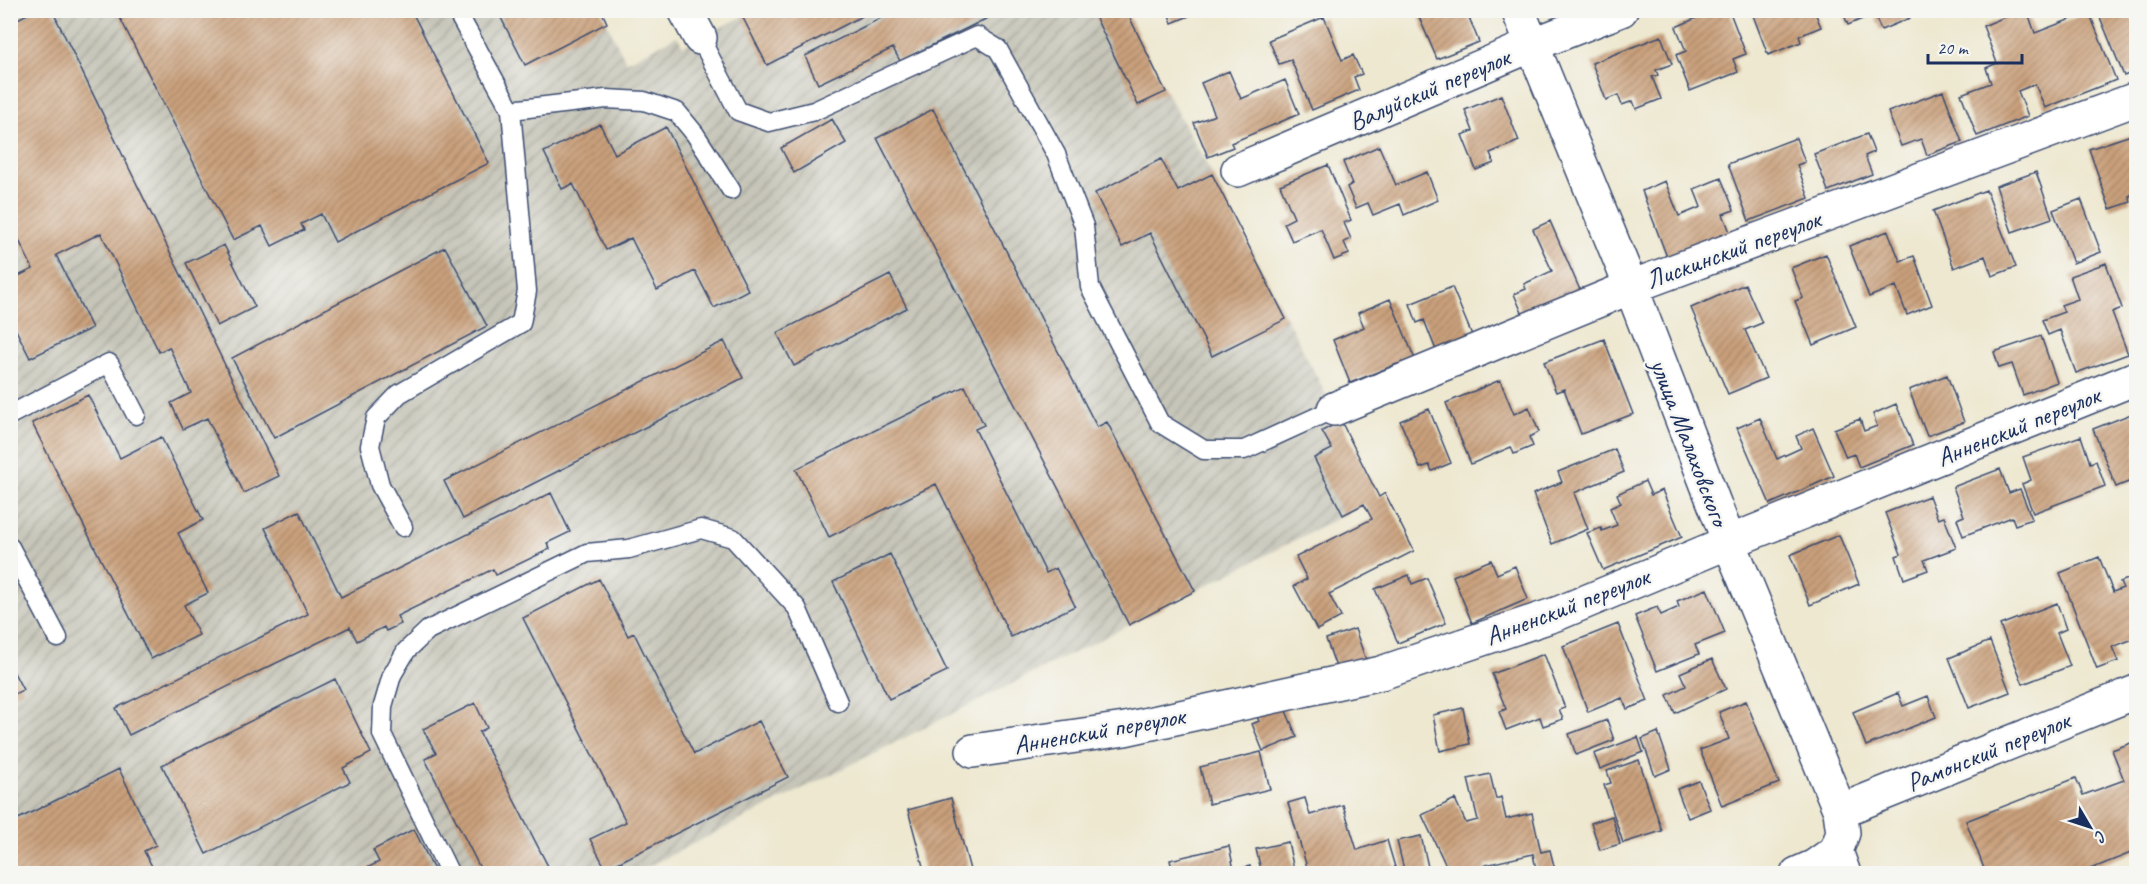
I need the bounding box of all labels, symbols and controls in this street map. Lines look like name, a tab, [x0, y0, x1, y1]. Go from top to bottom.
scale bar	[1928, 27, 2022, 65]
text: 20 m	[1937, 37, 1970, 59]
street label: Валуйский переулок	[1344, 40, 1517, 138]
street label: Лискинский переулок	[1641, 202, 1827, 296]
street label: улица Малаховского	[1642, 352, 1738, 533]
street label: Анненский переулок	[1932, 378, 2107, 474]
street label: Анненский переулок	[1481, 559, 1656, 653]
street label: Анненский переулок	[1011, 699, 1189, 762]
street label: Рамонский переулок	[1902, 703, 2077, 799]
north arrow	[2060, 797, 2120, 857]
text: С	[2089, 826, 2111, 847]

